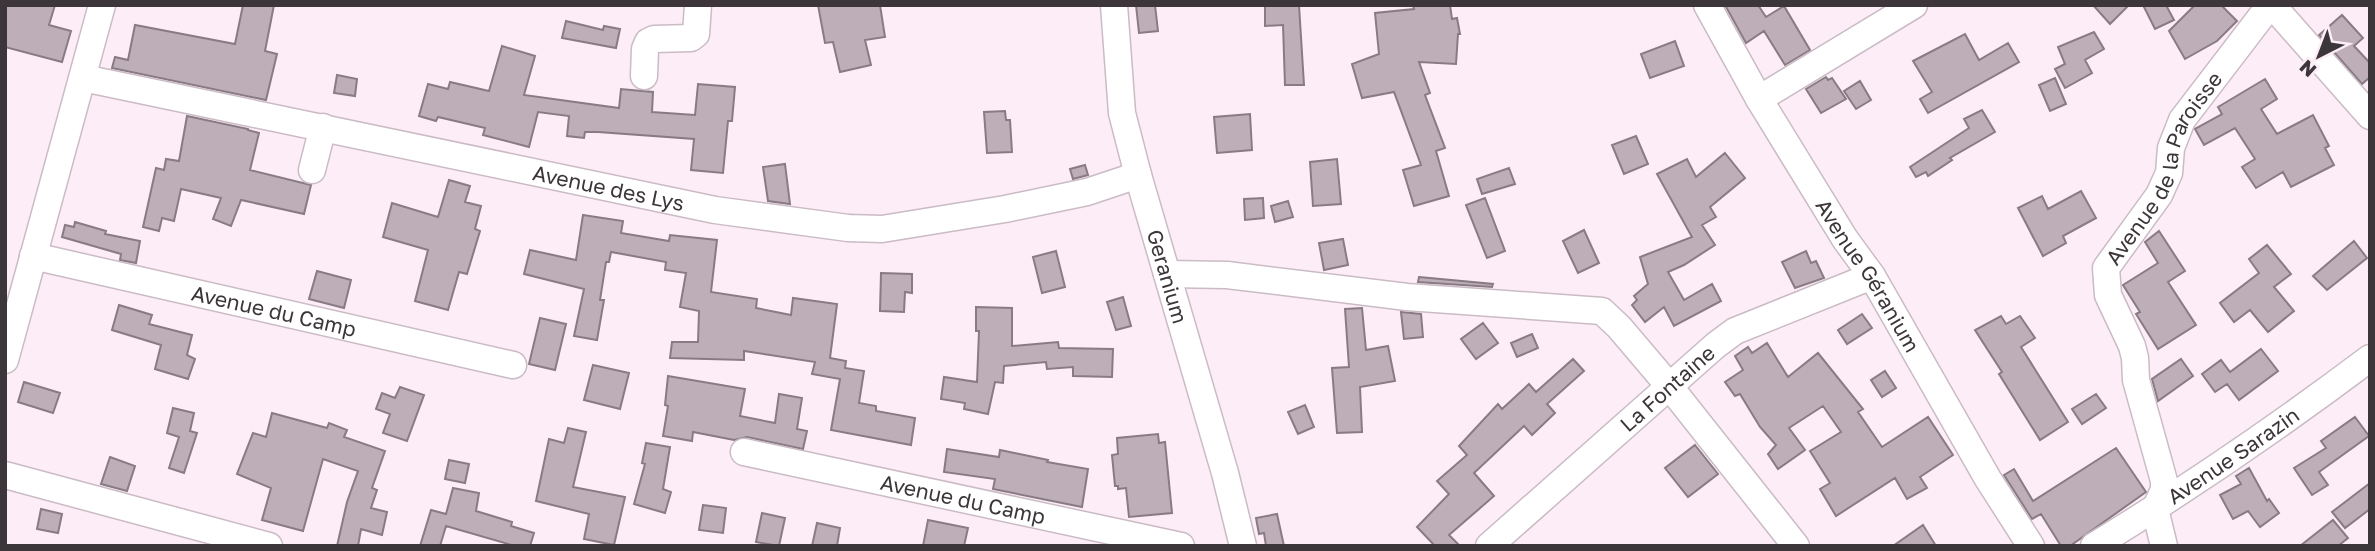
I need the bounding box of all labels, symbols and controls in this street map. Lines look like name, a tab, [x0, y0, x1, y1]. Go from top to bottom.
north arrow	[2284, 21, 2354, 91]
text: N	[2294, 56, 2320, 82]
street label: Avenue de la Paroisse	[2100, 66, 2227, 270]
street label: Avenue des Lys	[531, 159, 687, 216]
street label: Avenue Géranium	[1810, 194, 1926, 357]
street label: Geranium	[1142, 226, 1194, 327]
street label: Avenue du Camp	[189, 279, 359, 342]
street label: La Fontaine	[1614, 339, 1720, 437]
street label: Avenue Sarazin	[2162, 401, 2304, 509]
street label: Avenue du Camp	[878, 469, 1048, 529]

